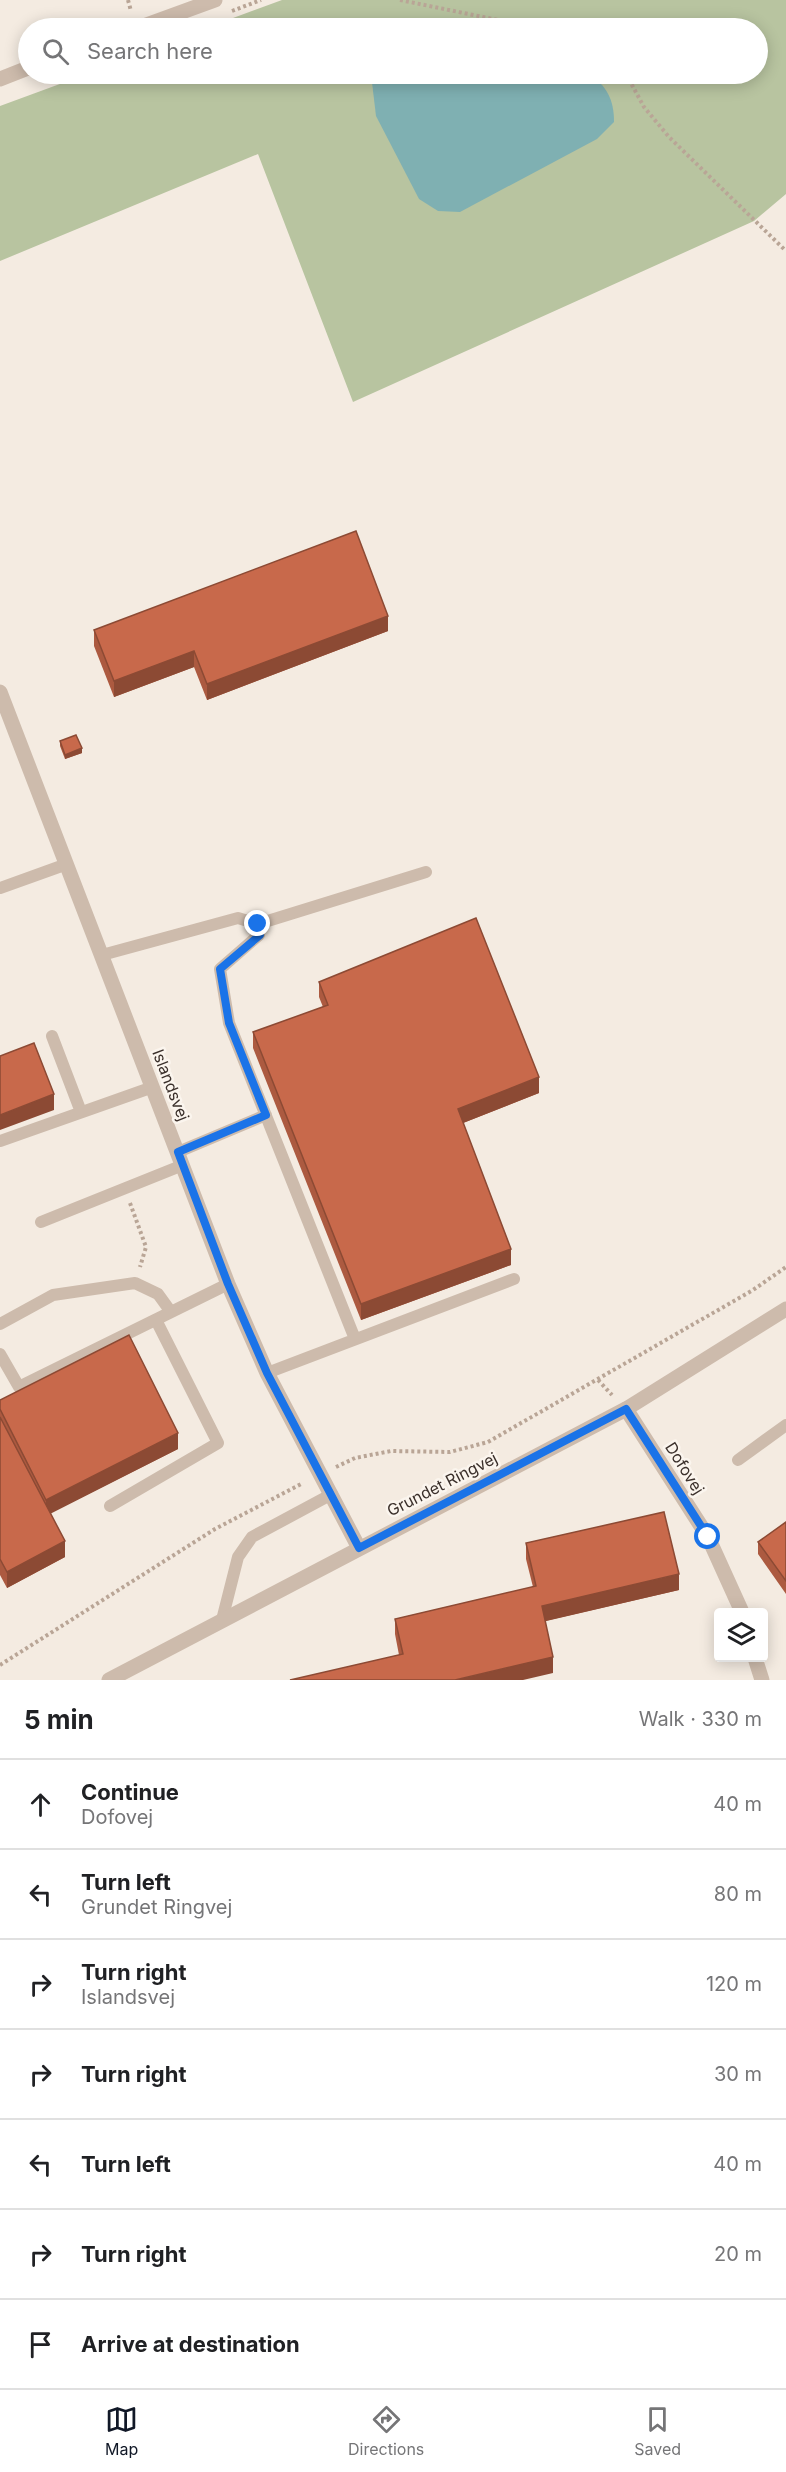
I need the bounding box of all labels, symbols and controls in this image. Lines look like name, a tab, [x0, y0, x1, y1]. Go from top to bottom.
search box	[18, 18, 768, 84]
icon: search	[39, 35, 72, 68]
text: Search here	[87, 38, 213, 64]
route end	[244, 910, 270, 936]
street label: Islandsvej	[148, 1046, 194, 1124]
street label: Dofovej	[661, 1438, 709, 1498]
street label: Grundet Ringvej	[384, 1448, 500, 1520]
route start	[694, 1523, 720, 1549]
map controls	[714, 1608, 768, 1662]
button: layers	[714, 1608, 768, 1662]
text: 5 min	[24, 1704, 94, 1735]
text: Walk · 330 m	[639, 1707, 762, 1731]
text: Continue	[81, 1779, 179, 1805]
icon: ahead	[24, 1788, 57, 1821]
text: 40 m	[713, 1792, 762, 1816]
text: Dofovej	[81, 1805, 153, 1829]
text: Turn left	[81, 1869, 171, 1895]
icon: left	[24, 1878, 57, 1911]
text: 80 m	[714, 1882, 762, 1906]
text: Grundet Ringvej	[81, 1895, 232, 1919]
text: Turn right	[81, 1959, 187, 1985]
icon: right	[24, 1968, 57, 2001]
text: 120 m	[706, 1972, 762, 1996]
text: Islandsvej	[81, 1985, 175, 2009]
icon: right	[24, 2058, 57, 2091]
text: Turn right	[81, 2061, 187, 2087]
text: 30 m	[714, 2062, 762, 2086]
icon: left	[24, 2148, 57, 2181]
text: Turn left	[81, 2151, 171, 2177]
text: 40 m	[713, 2152, 762, 2176]
icon: right	[24, 2238, 57, 2271]
text: Turn right	[81, 2241, 187, 2267]
text: 20 m	[714, 2242, 762, 2266]
icon: arrive	[24, 2328, 57, 2361]
text: Arrive at destination	[81, 2331, 300, 2357]
tab: Map	[105, 2403, 138, 2459]
tab: Directions	[348, 2403, 424, 2459]
tab: Saved	[634, 2403, 681, 2459]

